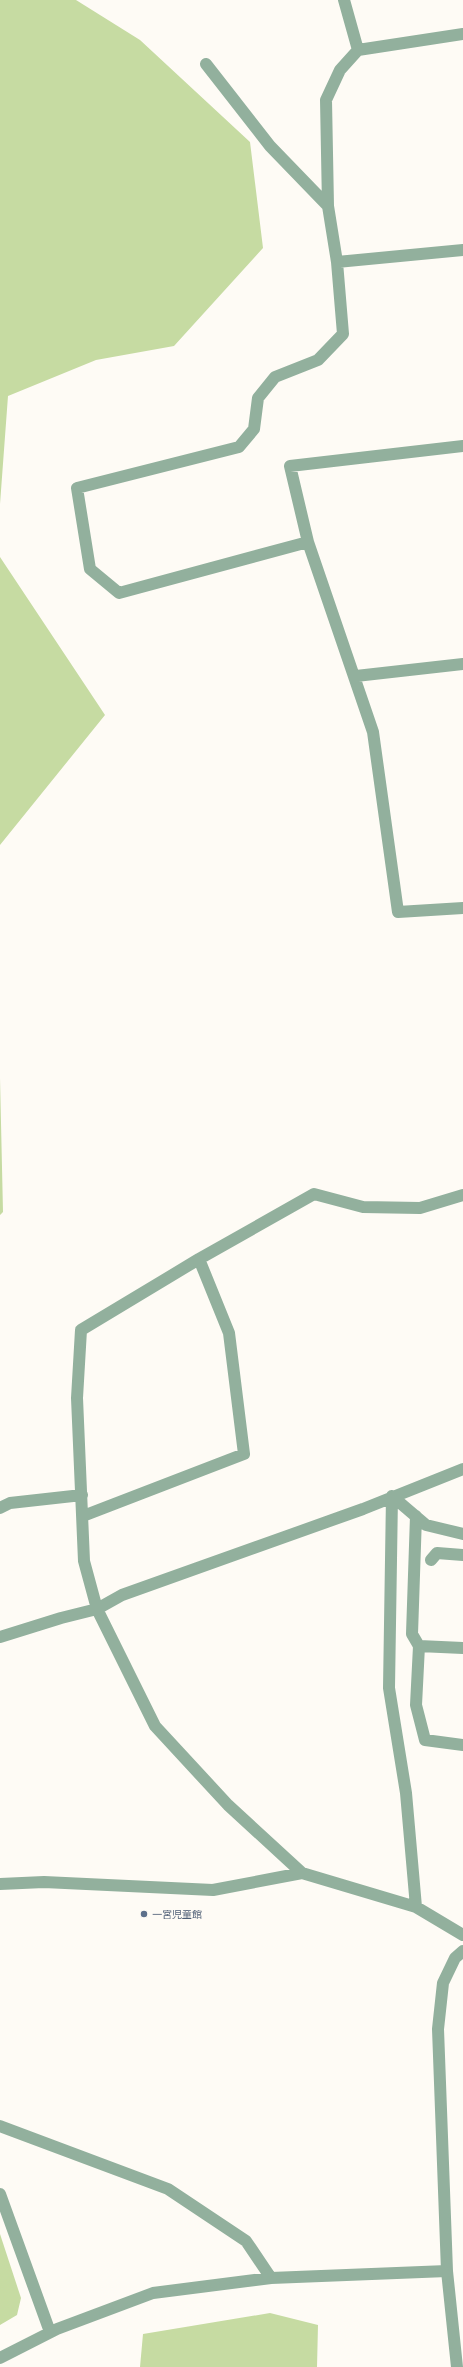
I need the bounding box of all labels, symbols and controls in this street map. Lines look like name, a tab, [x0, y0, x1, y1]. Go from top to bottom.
place label: 一宮児童館	[152, 1907, 202, 1921]
marker: 一宮児童館	[139, 1909, 149, 1919]

